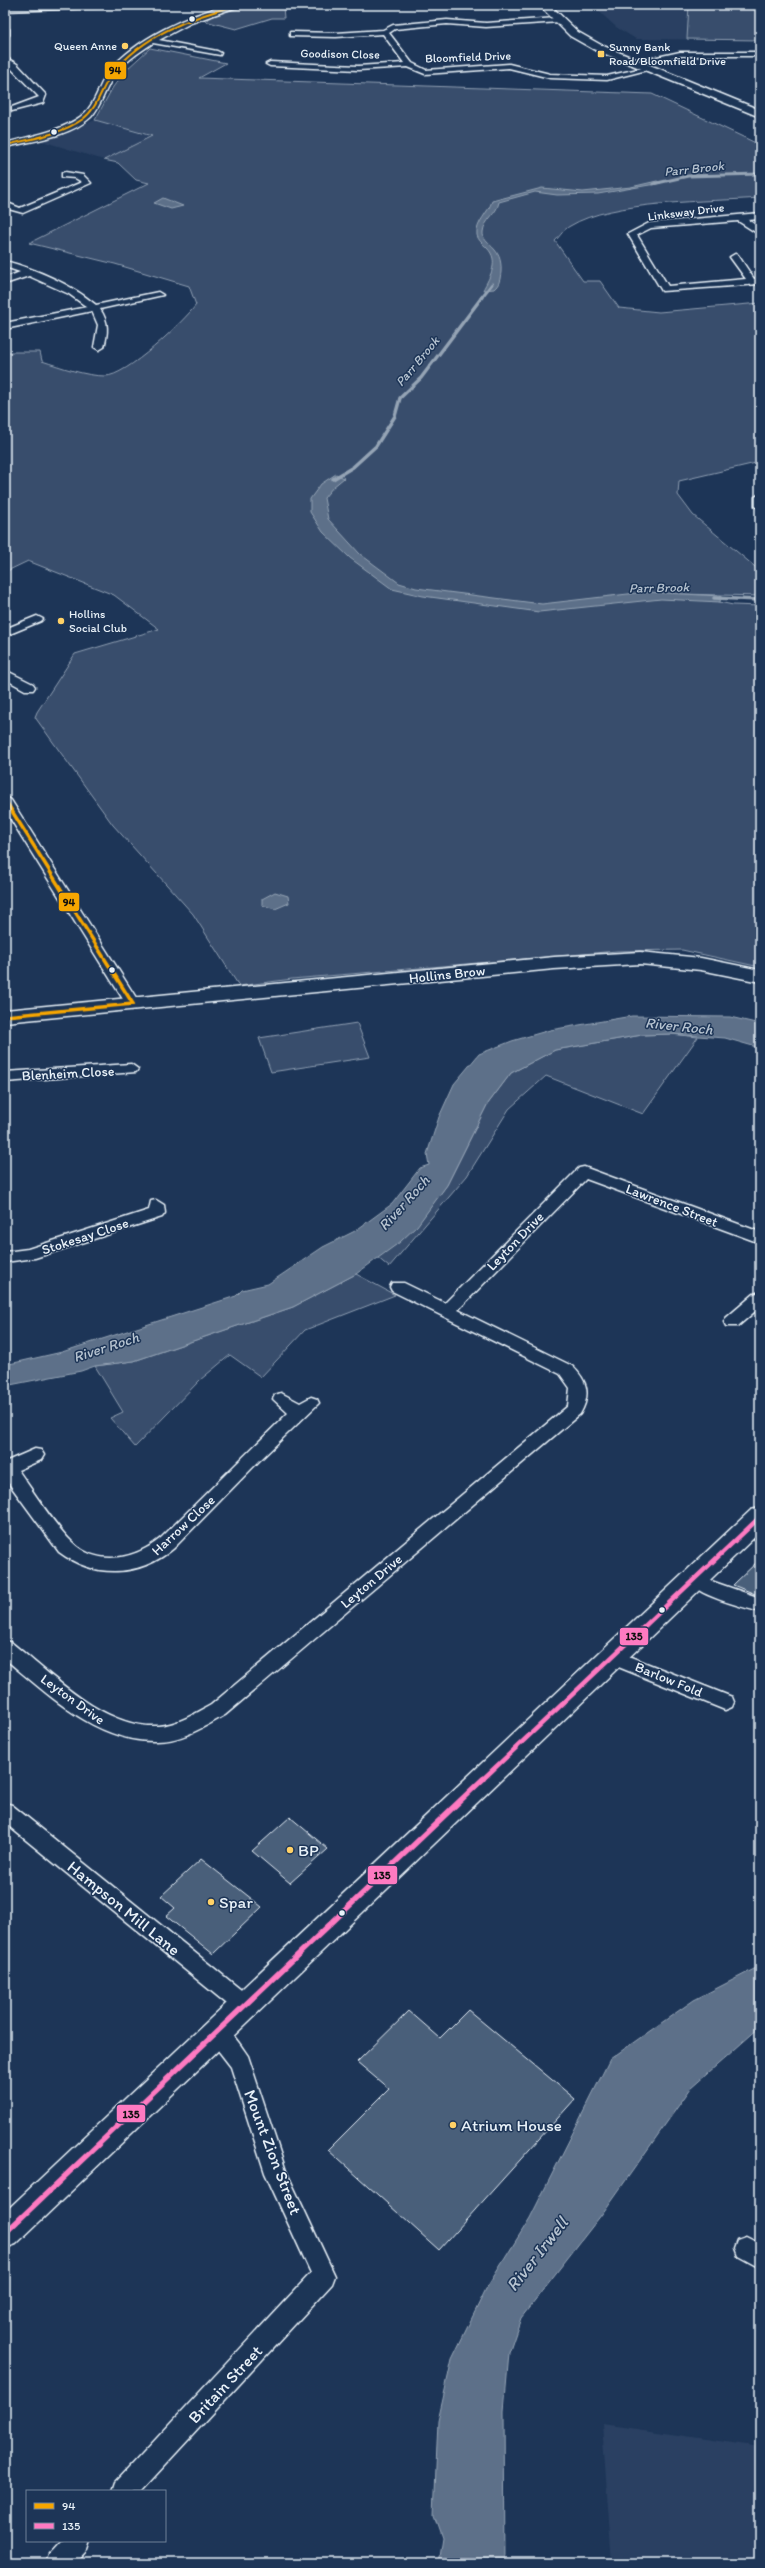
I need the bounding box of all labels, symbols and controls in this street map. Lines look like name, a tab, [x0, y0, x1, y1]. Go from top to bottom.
unlabelled marker	[187, 14, 197, 24]
place label: Queen Anne	[54, 39, 117, 53]
place label: Sunny Bank Road/Bloomfield Drive	[609, 40, 726, 68]
marker: Queen Anne	[120, 41, 130, 51]
street label: Goodison Close	[300, 46, 380, 62]
street label: Bloomfield Drive	[425, 48, 512, 65]
marker: Sunny Bank Road/Bloomfield Drive	[596, 49, 606, 59]
line badge: 94	[104, 61, 127, 80]
text: 94	[109, 64, 122, 77]
unlabelled marker	[49, 127, 59, 137]
water label: Parr Brook	[663, 158, 726, 179]
street label: Linksway Drive	[647, 200, 725, 224]
water label: Parr Brook	[392, 333, 443, 389]
water label: Parr Brook	[629, 579, 690, 596]
place label: Hollins Social Club	[69, 607, 127, 635]
marker: Hollins Social Club	[56, 616, 66, 626]
line badge: 94	[58, 892, 80, 912]
text: 94	[63, 896, 76, 909]
street label: Hollins Brow	[408, 962, 487, 987]
unlabelled marker	[107, 965, 117, 975]
water label: River Roch	[644, 1013, 715, 1039]
street label: Blenheim Close	[21, 1063, 115, 1084]
water label: River Roch	[375, 1171, 434, 1234]
street label: Lawrence Street	[623, 1180, 720, 1231]
street label: Leyton Drive	[483, 1208, 548, 1274]
street label: Stokesay Close	[40, 1214, 131, 1259]
water label: River Roch	[71, 1328, 142, 1366]
street label: Harrow Close	[148, 1491, 219, 1559]
street label: Leyton Drive	[337, 1550, 406, 1612]
unlabelled marker	[657, 1605, 667, 1615]
line badge: 135	[619, 1627, 649, 1646]
text: 135	[626, 1630, 643, 1643]
street label: Barlow Fold	[633, 1658, 706, 1701]
street label: Leyton Drive	[37, 1670, 108, 1729]
place label: BP	[298, 1840, 319, 1860]
marker: BP	[285, 1845, 295, 1855]
street label: Hampson Mill Lane	[64, 1856, 184, 1960]
line badge: 135	[367, 1865, 398, 1885]
text: 135	[374, 1869, 391, 1882]
place label: Spar	[219, 1892, 253, 1912]
marker: Spar	[206, 1897, 216, 1907]
unlabelled marker	[337, 1908, 347, 1918]
street label: Mount Zion Street	[240, 2087, 306, 2217]
line badge: 135	[116, 2104, 146, 2123]
text: 135	[123, 2108, 140, 2121]
place label: Atrium House	[461, 2115, 562, 2135]
marker: Atrium House	[448, 2120, 458, 2130]
water label: River Irwell	[501, 2211, 574, 2296]
street label: Britain Street	[184, 2341, 266, 2427]
legend	[26, 2490, 166, 2542]
text: 94	[62, 2499, 76, 2513]
text: 135	[62, 2519, 80, 2533]

